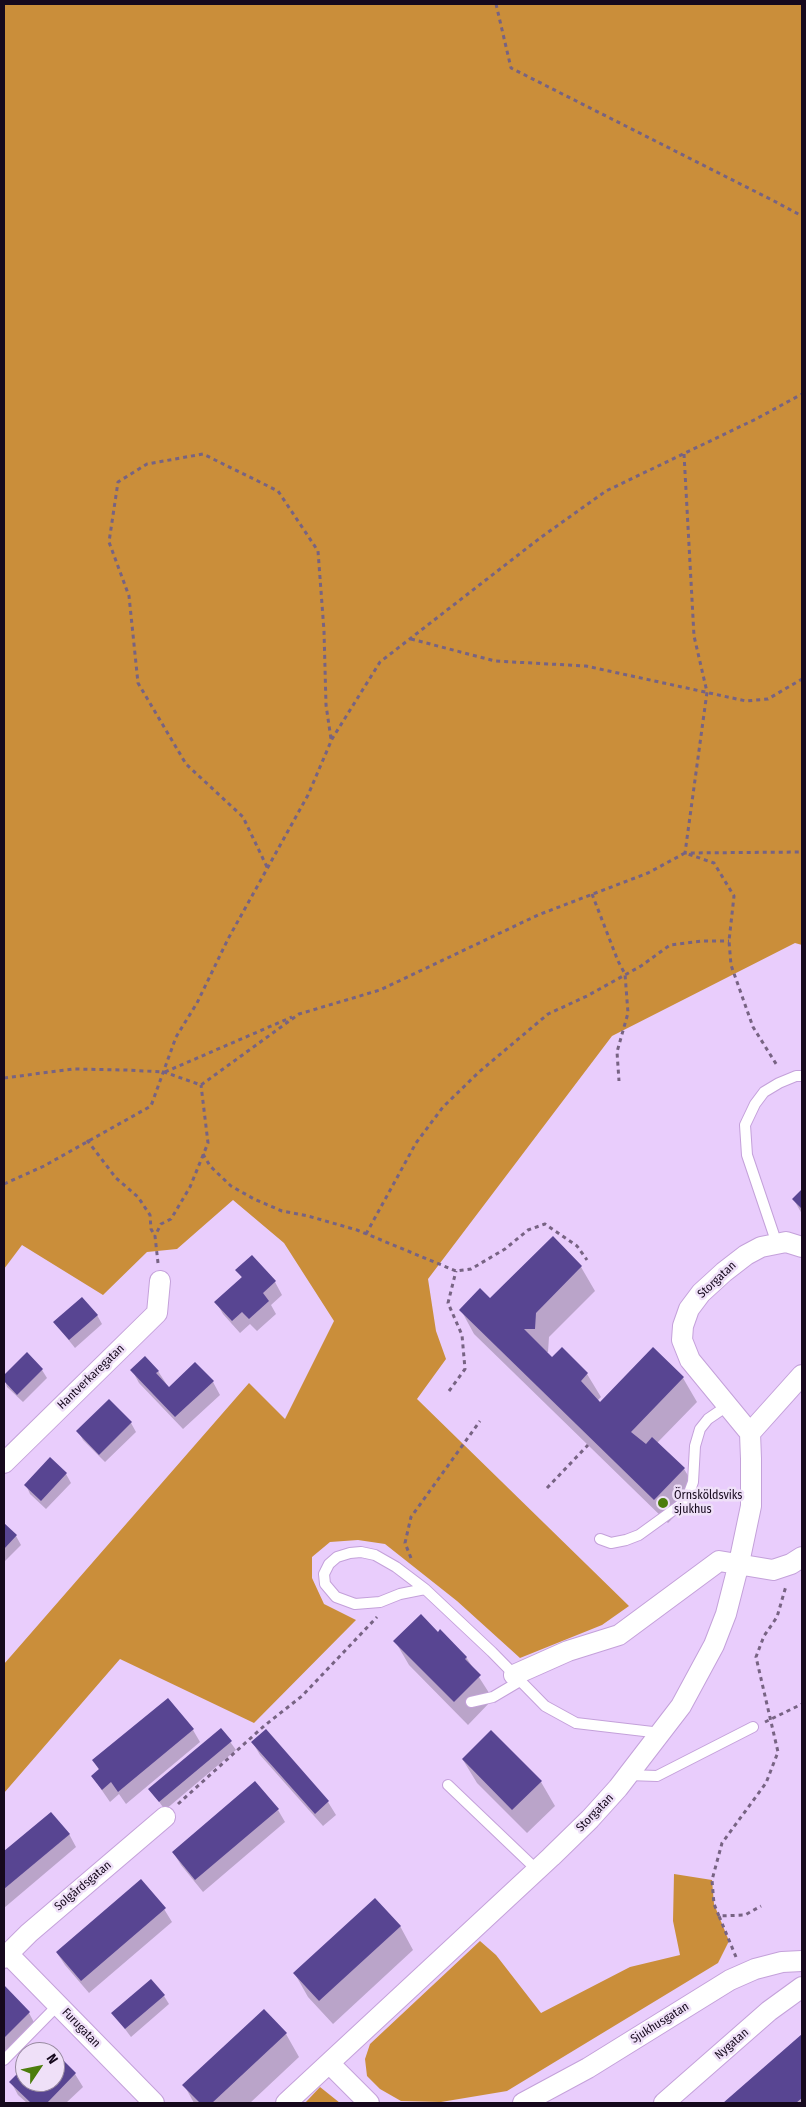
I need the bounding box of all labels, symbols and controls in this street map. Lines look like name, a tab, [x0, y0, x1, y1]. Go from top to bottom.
street label: Storgatan	[695, 1259, 739, 1301]
street label: Hantverkaregatan	[55, 1342, 127, 1412]
place label: Örnsköldsviks sjukhus	[674, 1489, 742, 1517]
marker: Örnsköldsviks sjukhus	[656, 1496, 670, 1510]
street label: Storgatan	[573, 1791, 617, 1835]
street label: Solgårdsgatan	[52, 1858, 114, 1914]
street label: Sjukhusgatan	[628, 1999, 692, 2047]
street label: Furugatan	[59, 2005, 103, 2051]
street label: Nygatan	[712, 2025, 752, 2063]
north arrow	[15, 2042, 65, 2092]
text: N	[43, 2051, 61, 2067]

